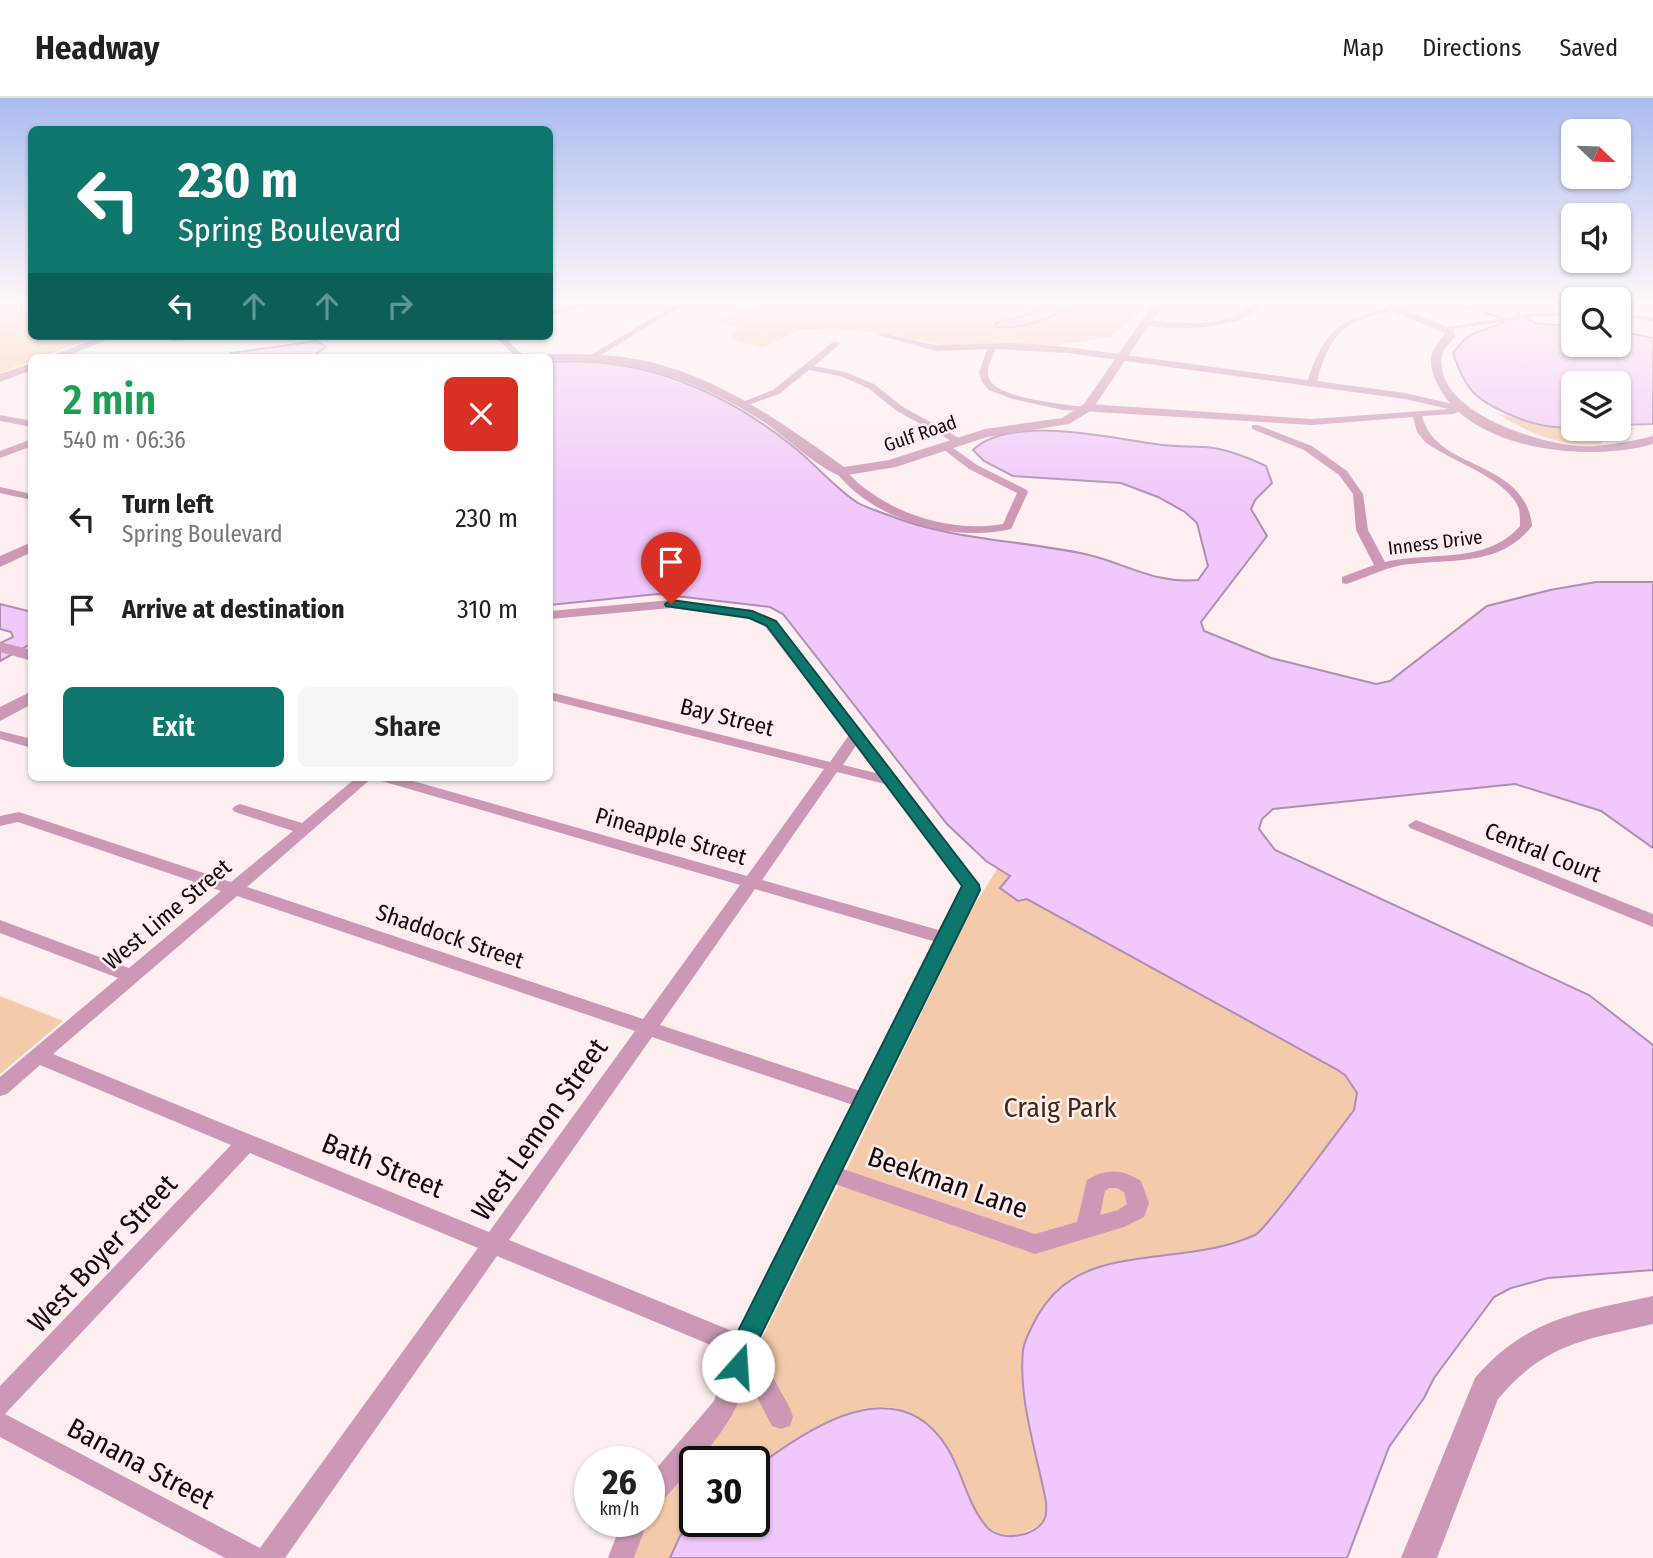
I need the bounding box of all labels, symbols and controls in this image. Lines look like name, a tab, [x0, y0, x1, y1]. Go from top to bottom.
text: Headway	[35, 28, 159, 68]
text: Map	[1343, 34, 1384, 62]
text: Directions	[1422, 34, 1521, 62]
text: Saved	[1559, 34, 1618, 62]
north arrow	[1561, 119, 1631, 189]
map controls	[1561, 119, 1631, 441]
text: 230 m	[178, 151, 298, 210]
icon: left	[63, 154, 154, 245]
button: sound	[1561, 203, 1631, 273]
text: Spring Boulevard	[178, 211, 402, 249]
icon: left	[162, 287, 200, 325]
icon: ahead	[235, 287, 273, 325]
icon: ahead	[308, 287, 346, 325]
icon: right	[381, 287, 419, 325]
button: search	[1561, 287, 1631, 357]
button: layers	[1561, 371, 1631, 441]
text: 2 min	[63, 375, 156, 425]
button: close	[444, 377, 518, 451]
street label: Gulf Road	[881, 410, 960, 457]
text: 540 m · 06:36	[63, 426, 186, 454]
text: Turn left	[122, 489, 214, 520]
icon: left	[63, 500, 101, 538]
text: 230 m	[455, 503, 518, 534]
text: Spring Boulevard	[122, 520, 283, 548]
street label: Inness Drive	[1386, 525, 1484, 560]
pin	[641, 532, 701, 604]
icon: arrive	[652, 543, 690, 581]
icon: arrive	[63, 591, 101, 629]
text: Arrive at destination	[122, 594, 345, 625]
text: 310 m	[457, 594, 518, 625]
button: Exit	[63, 687, 284, 767]
button: Share	[298, 687, 518, 767]
street label: Bay Street	[677, 692, 777, 742]
street label: Pineapple Street	[592, 801, 750, 871]
street label: Central Court	[1481, 816, 1606, 888]
street label: West Lime Street	[97, 852, 237, 976]
street label: Shaddock Street	[373, 898, 528, 974]
street label: West Lemon Street	[464, 1031, 615, 1227]
park label: Craig Park	[1004, 1091, 1117, 1124]
street label: Bath Street	[317, 1126, 449, 1205]
street label: Beekman Lane	[863, 1140, 1032, 1225]
street label: West Boyer Street	[21, 1167, 184, 1339]
position arrow	[701, 1329, 775, 1403]
street label: Banana Street	[62, 1411, 221, 1516]
speed limit sign: 30	[679, 1446, 770, 1537]
text: 26	[602, 1461, 637, 1503]
text: km/h	[599, 1498, 640, 1520]

